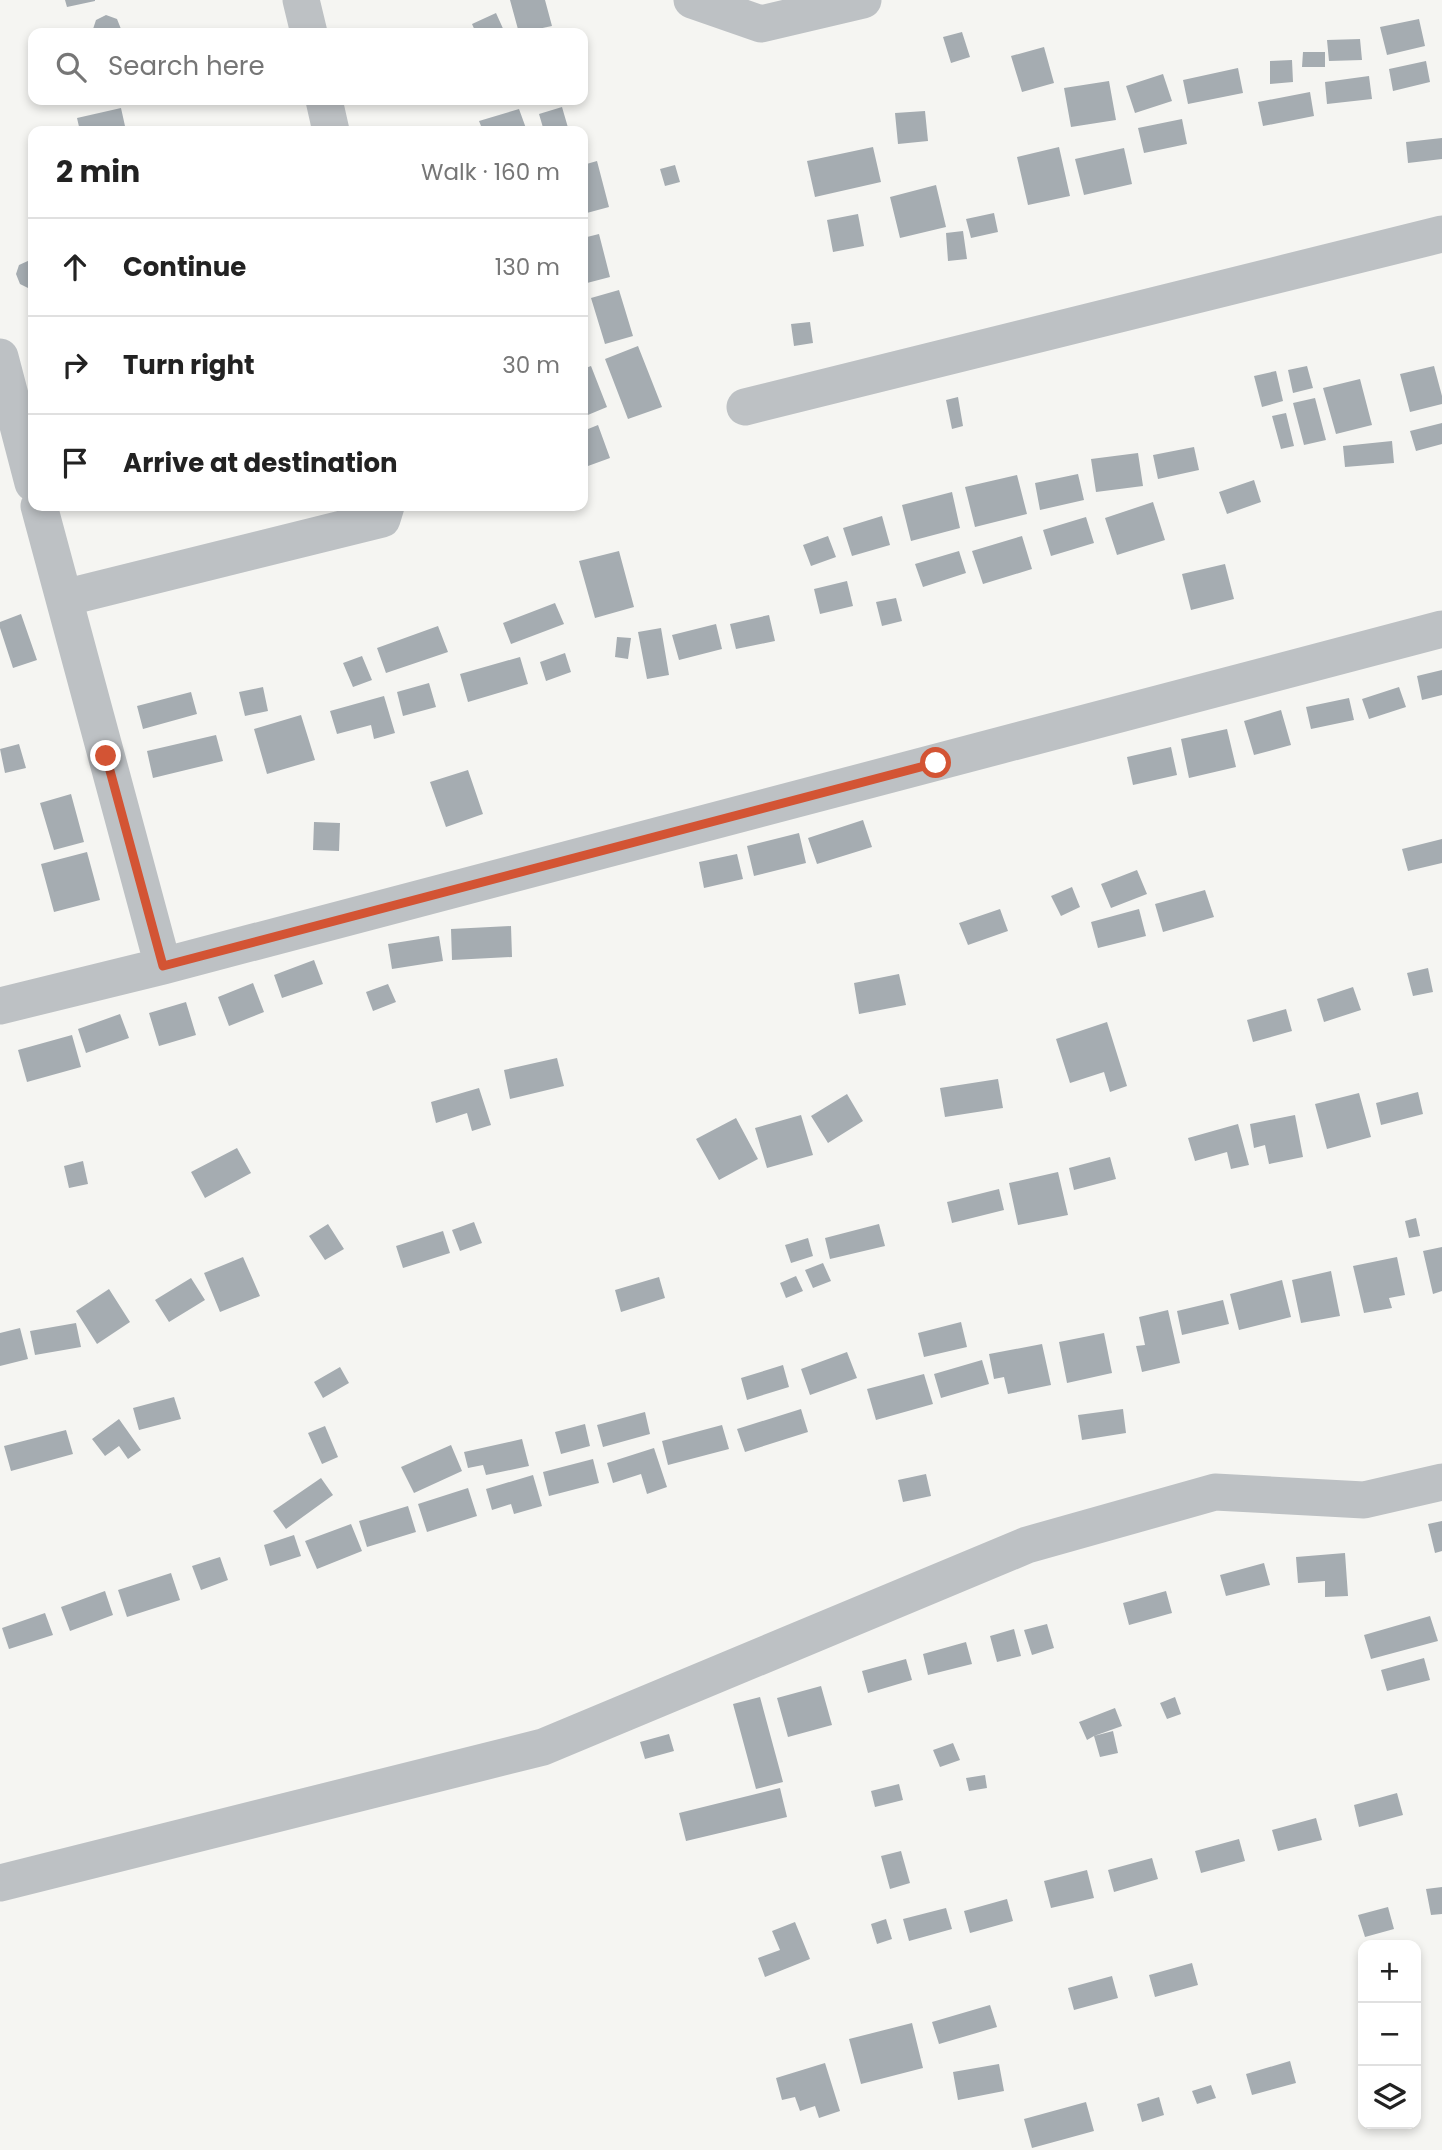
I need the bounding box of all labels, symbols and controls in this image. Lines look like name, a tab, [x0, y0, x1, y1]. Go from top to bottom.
search box	[28, 28, 588, 105]
icon: search	[52, 48, 90, 86]
text: Search here	[108, 48, 265, 84]
text: 2 min	[56, 150, 140, 193]
text: Walk · 160 m	[421, 156, 560, 188]
icon: ahead	[56, 248, 94, 286]
text: Continue	[123, 249, 246, 285]
text: 130 m	[495, 251, 560, 283]
icon: right	[56, 346, 94, 384]
text: Turn right	[123, 347, 255, 383]
text: 30 m	[502, 349, 560, 381]
icon: arrive	[56, 444, 94, 482]
text: Arrive at destination	[123, 445, 398, 481]
route end	[90, 740, 121, 771]
route start	[920, 747, 951, 778]
map controls	[1358, 1940, 1421, 2129]
button: +	[1358, 1940, 1421, 2003]
button: −	[1358, 2003, 1421, 2066]
button: layers	[1358, 2066, 1421, 2129]

